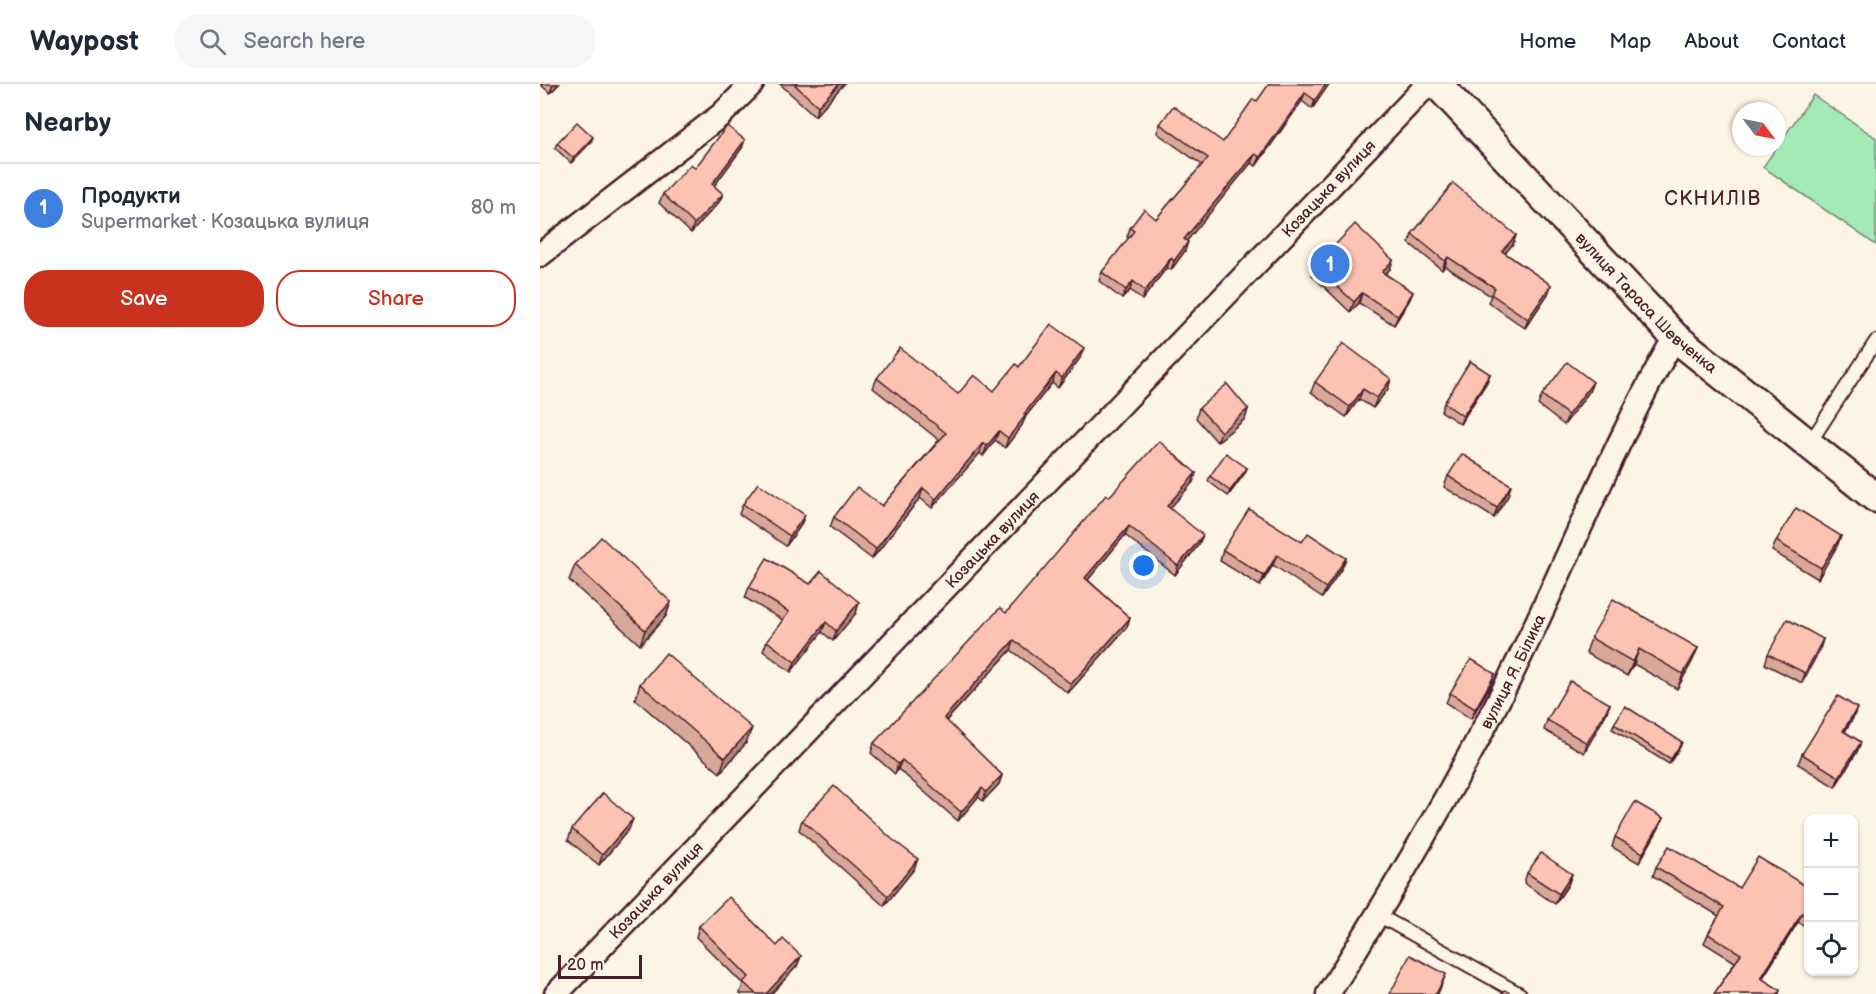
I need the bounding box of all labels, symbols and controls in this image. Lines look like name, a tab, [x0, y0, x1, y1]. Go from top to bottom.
search box	[175, 14, 595, 68]
text: Waypost	[30, 25, 139, 58]
icon: search	[196, 25, 229, 58]
text: Search here	[244, 28, 365, 55]
text: Home	[1519, 29, 1576, 54]
text: Map	[1609, 29, 1651, 54]
text: About	[1684, 29, 1739, 54]
text: Contact	[1772, 29, 1846, 54]
north arrow	[1732, 102, 1786, 156]
text: Nearby	[24, 108, 111, 139]
street label: Козацька вулиця	[1278, 137, 1380, 242]
text: Продукти	[81, 183, 181, 210]
district label: СКНИЛІВ	[1664, 187, 1762, 211]
text: 1	[39, 196, 48, 220]
text: 80 m	[471, 196, 516, 220]
text: Supermarket · Козацька вулиця	[81, 210, 369, 234]
street label: вулиця Тараса Шевченка	[1571, 229, 1721, 378]
pin: 1	[1310, 242, 1350, 286]
button: Save	[24, 270, 264, 327]
button: Share	[276, 270, 516, 327]
street label: Козацька вулиця	[942, 488, 1044, 593]
your location	[1129, 551, 1158, 580]
street label: вулиця Я. Білика	[1477, 611, 1551, 733]
map controls	[1804, 814, 1858, 976]
button: +	[1804, 814, 1858, 868]
street label: Козацька вулиця	[606, 838, 708, 944]
button: −	[1804, 868, 1858, 922]
button: locate	[1804, 922, 1858, 976]
scale bar	[558, 952, 642, 980]
text: 20 m	[567, 956, 603, 975]

